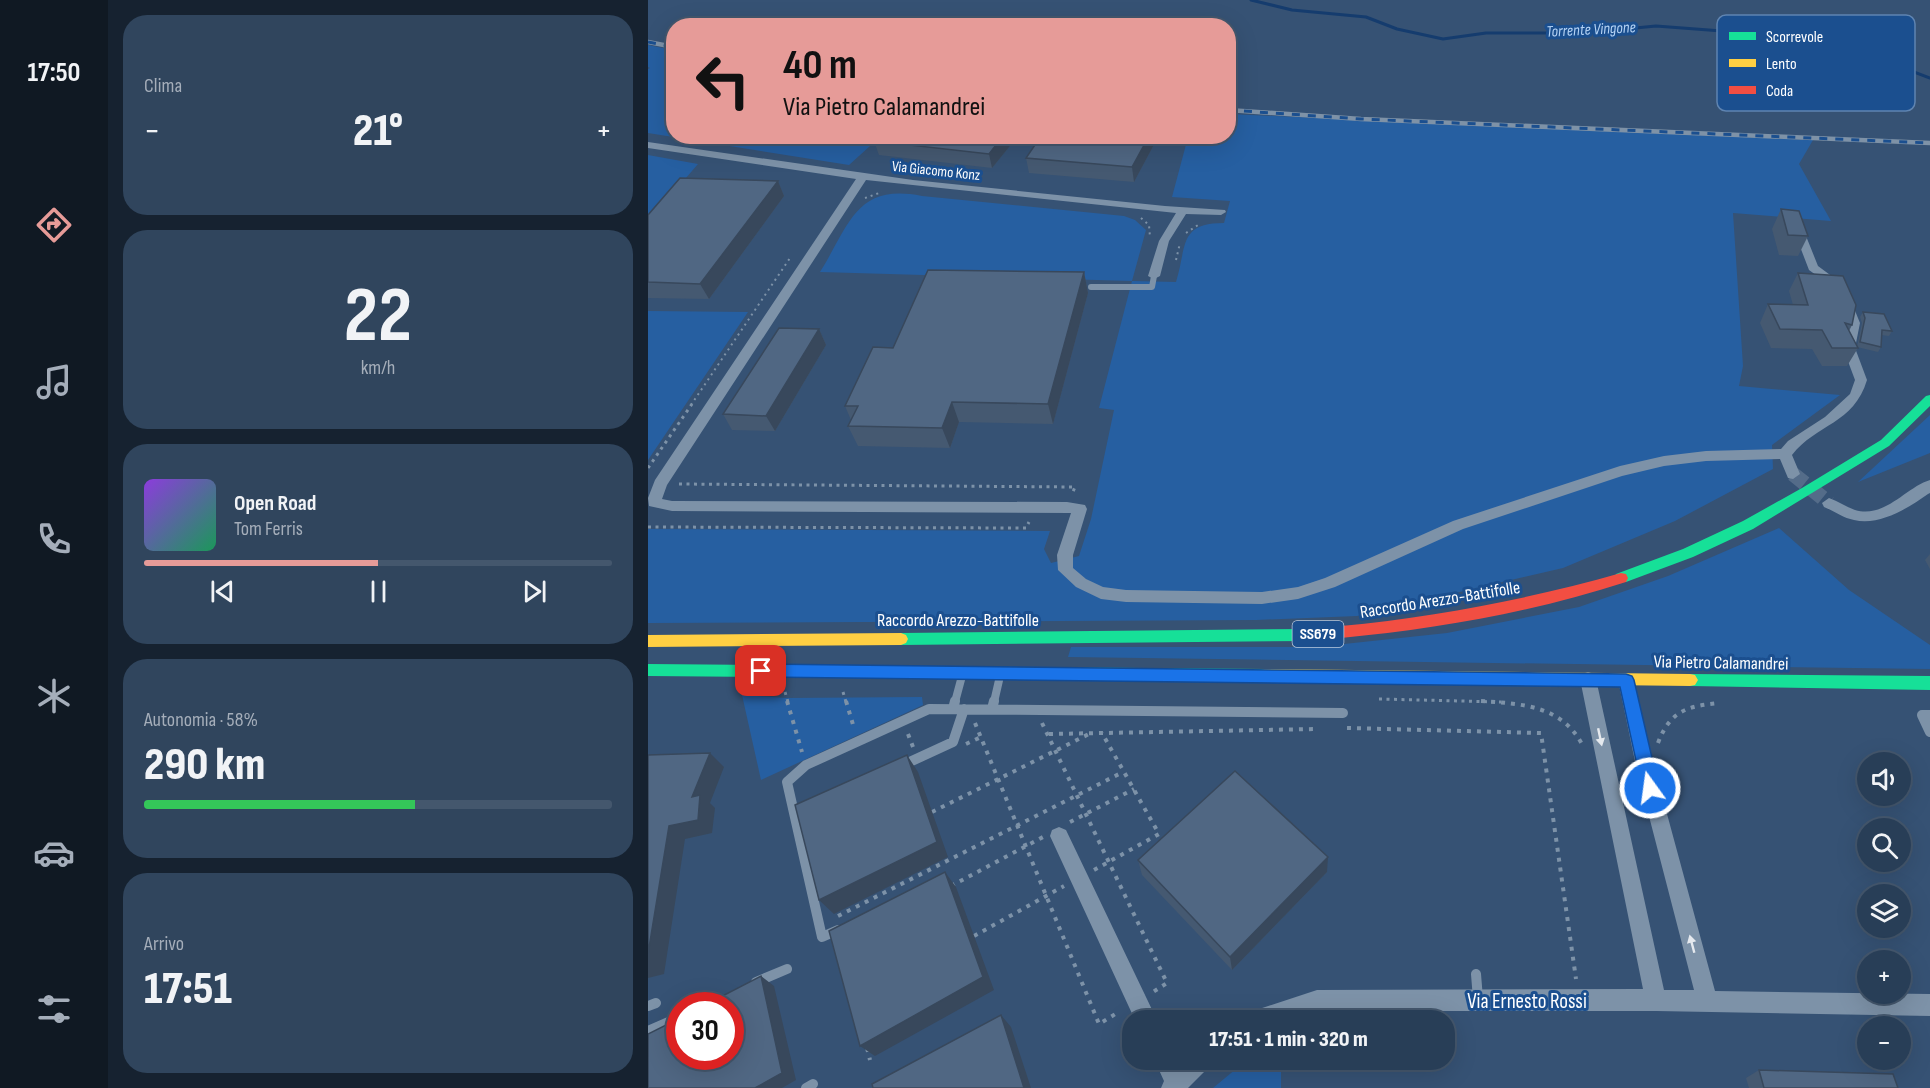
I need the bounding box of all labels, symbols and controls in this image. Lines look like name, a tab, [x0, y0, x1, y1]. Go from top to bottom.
legend	[1717, 15, 1915, 111]
water label: Torrente Vingone	[1546, 18, 1636, 42]
text: Scorrevole	[1766, 28, 1823, 47]
text: 40 m	[783, 40, 857, 91]
icon: left	[684, 42, 762, 120]
text: Lento	[1766, 55, 1797, 74]
text: 17:50	[28, 57, 80, 89]
text: Clima	[144, 74, 182, 98]
text: Coda	[1766, 82, 1793, 101]
text: Via Pietro Calamandrei	[783, 91, 985, 123]
text: 21°	[353, 104, 403, 159]
text: −	[144, 111, 160, 151]
text: +	[596, 111, 612, 151]
street label: Via Giacomo Konz	[891, 157, 982, 185]
icon: directions	[33, 204, 75, 246]
text: 22	[344, 270, 412, 363]
text: km/h	[361, 356, 395, 380]
icon: music	[33, 361, 75, 403]
text: Open Road	[234, 490, 316, 517]
text: Tom Ferris	[234, 517, 303, 541]
icon: phone	[33, 518, 75, 560]
icon: previous	[206, 575, 239, 608]
icon: pause	[362, 575, 395, 608]
icon: next	[518, 575, 551, 608]
street label: Raccordo Arezzo-Battifolle	[1358, 577, 1522, 623]
street label: Raccordo Arezzo-Battifolle	[877, 610, 1039, 631]
road number: SS679	[1292, 621, 1344, 647]
pin	[735, 645, 786, 696]
street label: Via Pietro Calamandrei	[1653, 651, 1789, 675]
icon: arrive	[744, 654, 777, 687]
icon: climate	[33, 675, 75, 717]
text: Autonomia · 58%	[144, 708, 258, 732]
one-way arrow	[1596, 727, 1605, 746]
text: 290 km	[144, 738, 265, 793]
map controls	[1857, 752, 1911, 1070]
button: sound	[1857, 752, 1911, 806]
position arrow	[1618, 756, 1682, 820]
button: search	[1857, 818, 1911, 872]
icon: car	[33, 832, 75, 874]
button: layers	[1857, 884, 1911, 938]
text: Arrivo	[144, 932, 184, 956]
one-way arrow	[1686, 935, 1696, 954]
button: +	[1857, 950, 1911, 1004]
text: 17:51	[144, 962, 232, 1017]
icon: filters	[33, 988, 75, 1030]
street label: Via Ernesto Rossi	[1467, 989, 1587, 1014]
speed limit sign: 30	[666, 992, 744, 1070]
button: −	[1857, 1016, 1911, 1070]
text: 17:51 · 1 min · 320 m	[1209, 1026, 1368, 1053]

